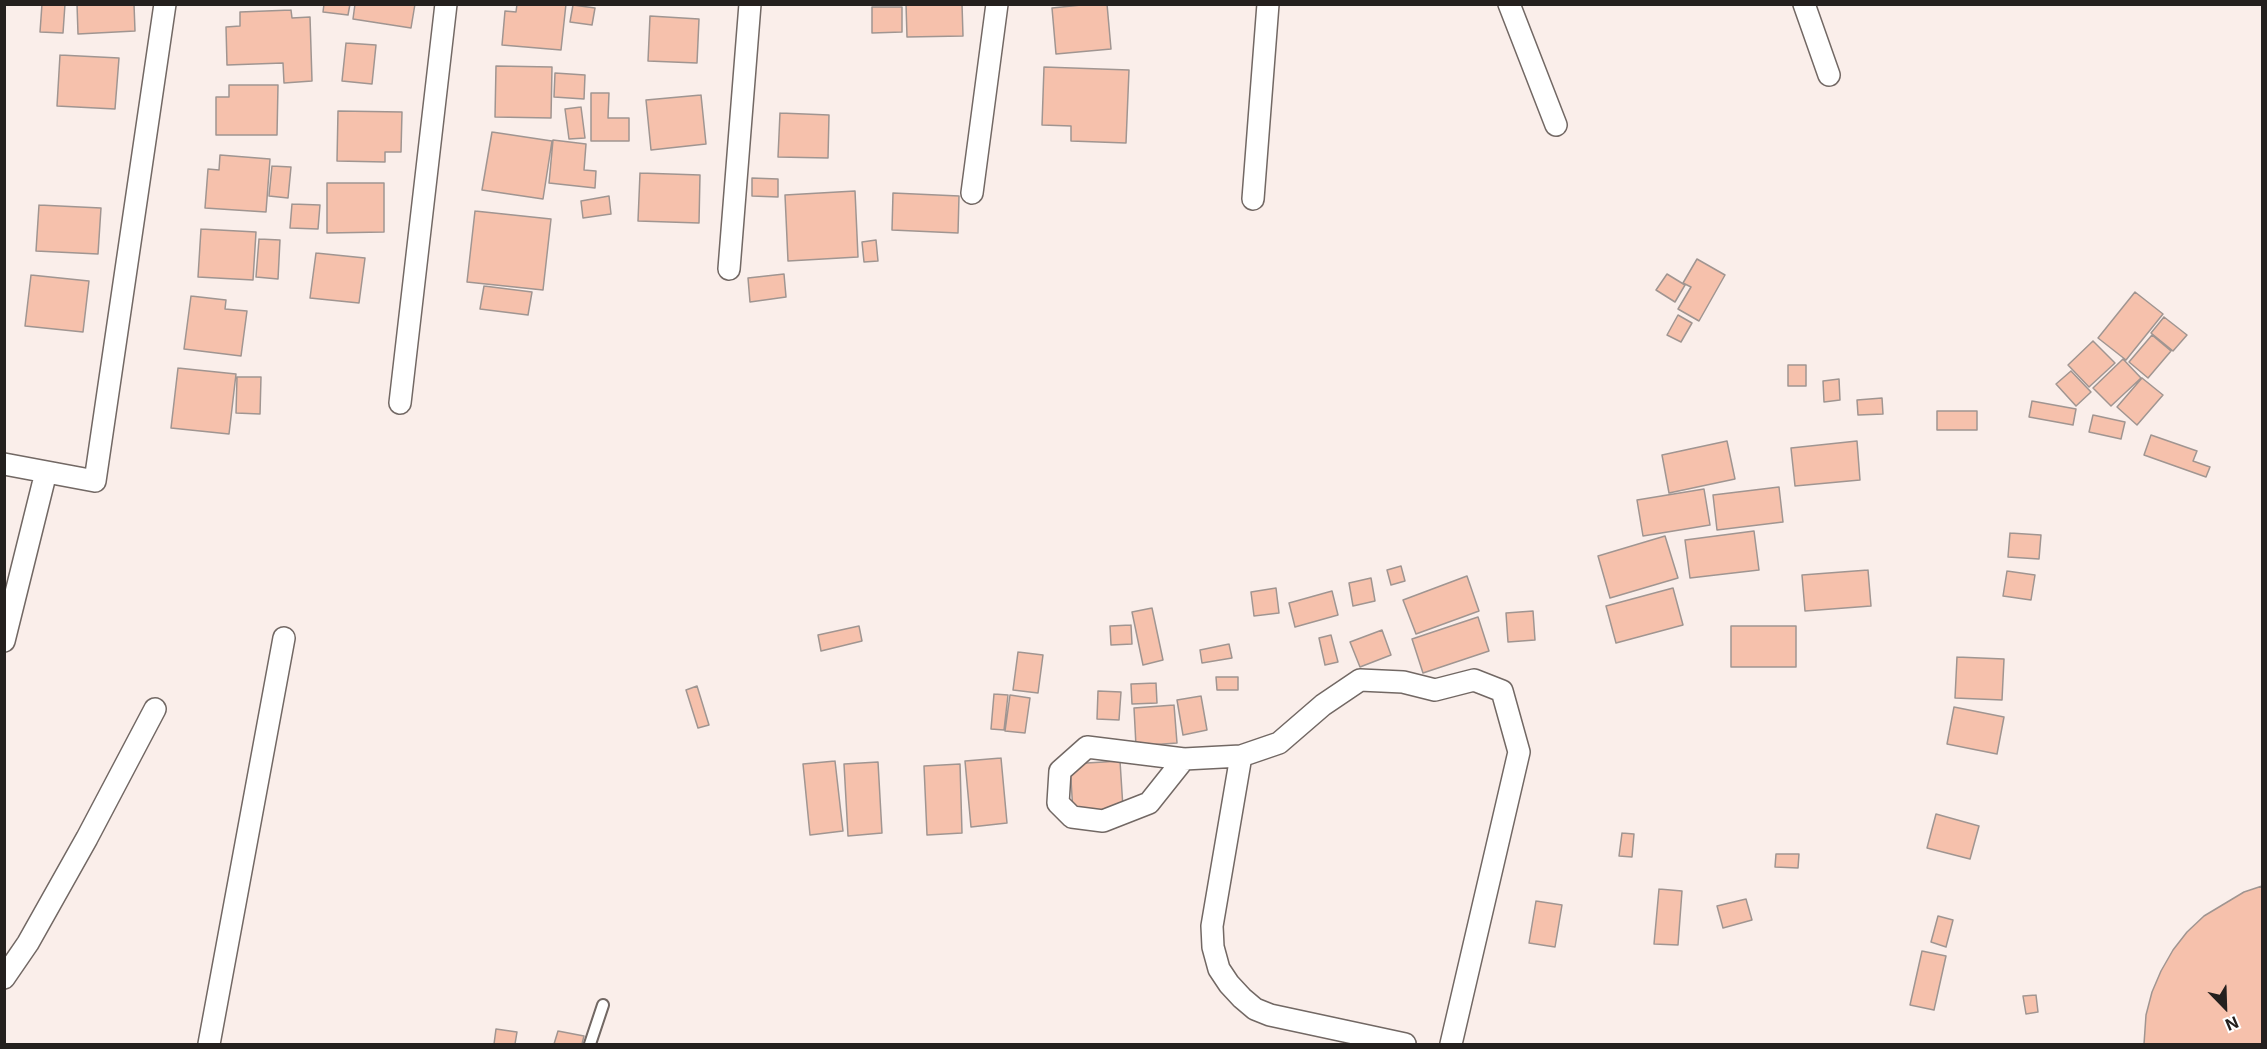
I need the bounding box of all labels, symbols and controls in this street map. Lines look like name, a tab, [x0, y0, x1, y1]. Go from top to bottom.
north arrow	[2195, 977, 2255, 1037]
text: N	[2223, 1012, 2242, 1035]

